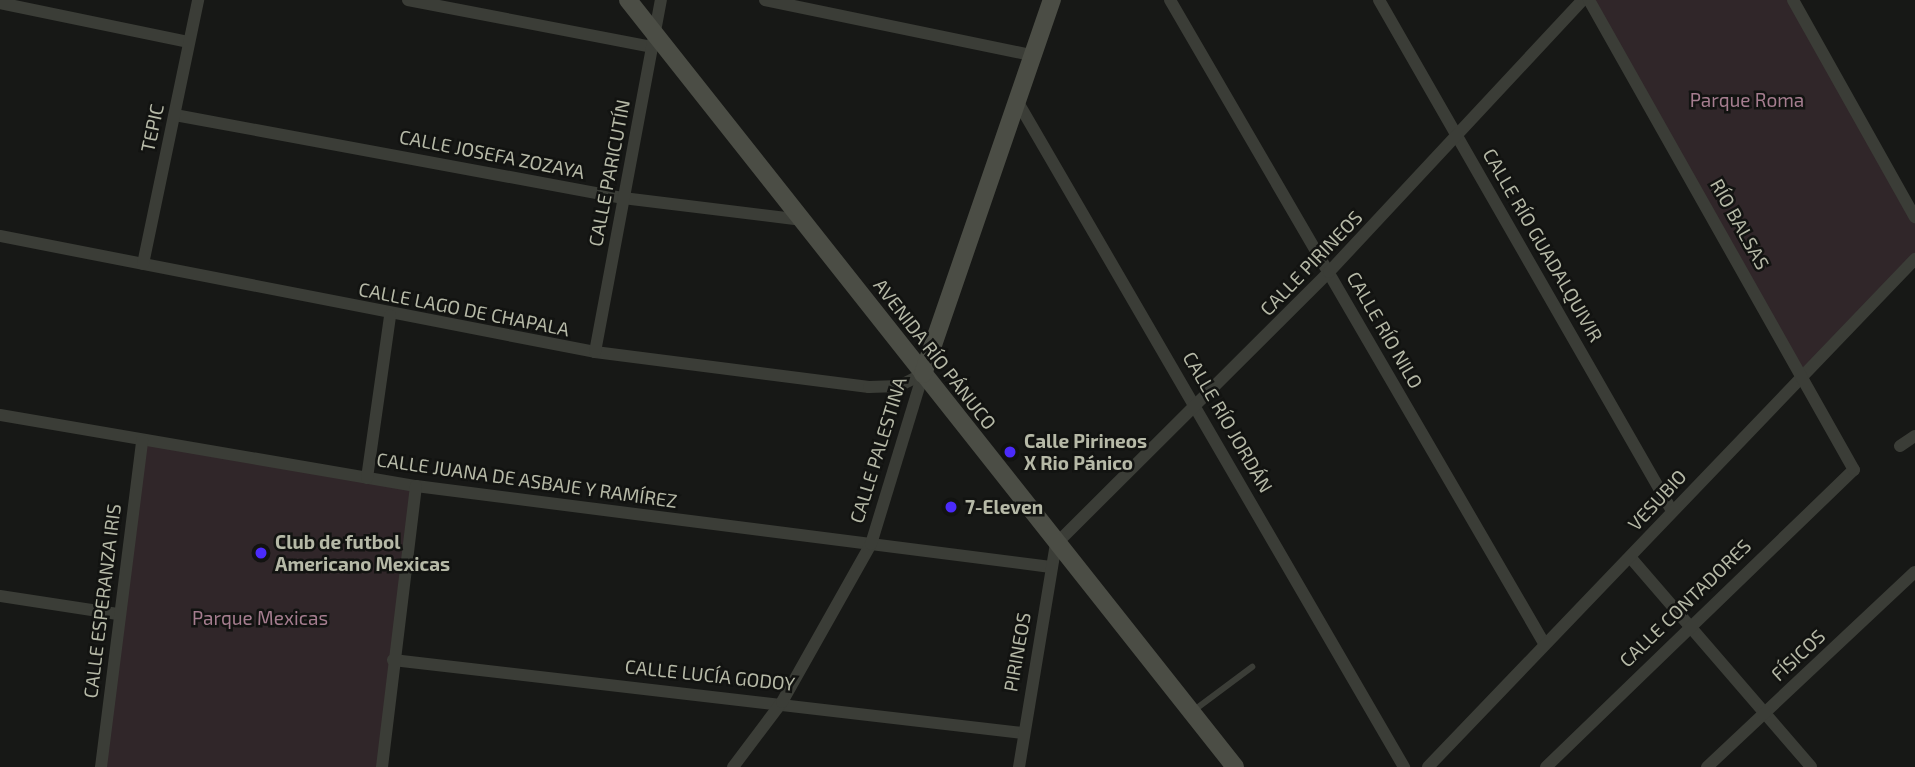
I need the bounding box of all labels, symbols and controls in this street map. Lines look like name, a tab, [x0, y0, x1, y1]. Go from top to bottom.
park label: Parque Roma	[1690, 89, 1804, 111]
street label: CALLE PARICUTÍN	[584, 98, 634, 248]
street label: TEPIC	[136, 102, 168, 154]
street label: CALLE JOSEFA ZOZAYA	[397, 125, 587, 183]
street label: CALLE RÍO GUADALQUIVIR	[1478, 144, 1608, 346]
street label: RÍO BALSAS	[1706, 175, 1774, 273]
street label: CALLE PIRINEOS	[1255, 206, 1367, 320]
street label: CALLE RÍO NILO	[1342, 267, 1428, 393]
street label: AVENIDA RÍO PÁNUCO	[869, 274, 1001, 434]
street label: CALLE LAGO DE CHAPALA	[357, 277, 571, 341]
street label: CALLE RÍO JORDÁN	[1178, 347, 1278, 497]
street label: CALLE PALESTINA	[845, 374, 911, 526]
place label: Calle Pirineos X Rio Pánico	[1024, 430, 1147, 474]
marker: Calle Pirineos X Rio Pánico	[1002, 444, 1018, 460]
street label: CALLE JUANA DE ASBAJE Y RAMÍREZ	[374, 447, 680, 513]
street label: VESUBIO	[1623, 465, 1691, 535]
place label: 7-Eleven	[965, 496, 1043, 518]
marker: 7-Eleven	[943, 499, 959, 515]
street label: CALLE ESPERANZA IRIS	[79, 502, 125, 700]
place label: Club de futbol Americano Mexicas	[275, 531, 450, 575]
street label: CALLE CONTADORES	[1615, 534, 1755, 672]
marker: Club de futbol Americano Mexicas	[253, 545, 269, 561]
park label: Parque Mexicas	[192, 607, 328, 629]
street label: PIRINEOS	[999, 611, 1035, 693]
street label: FÍSICOS	[1767, 625, 1829, 685]
street label: CALLE LUCÍA GODOY	[624, 655, 796, 695]

